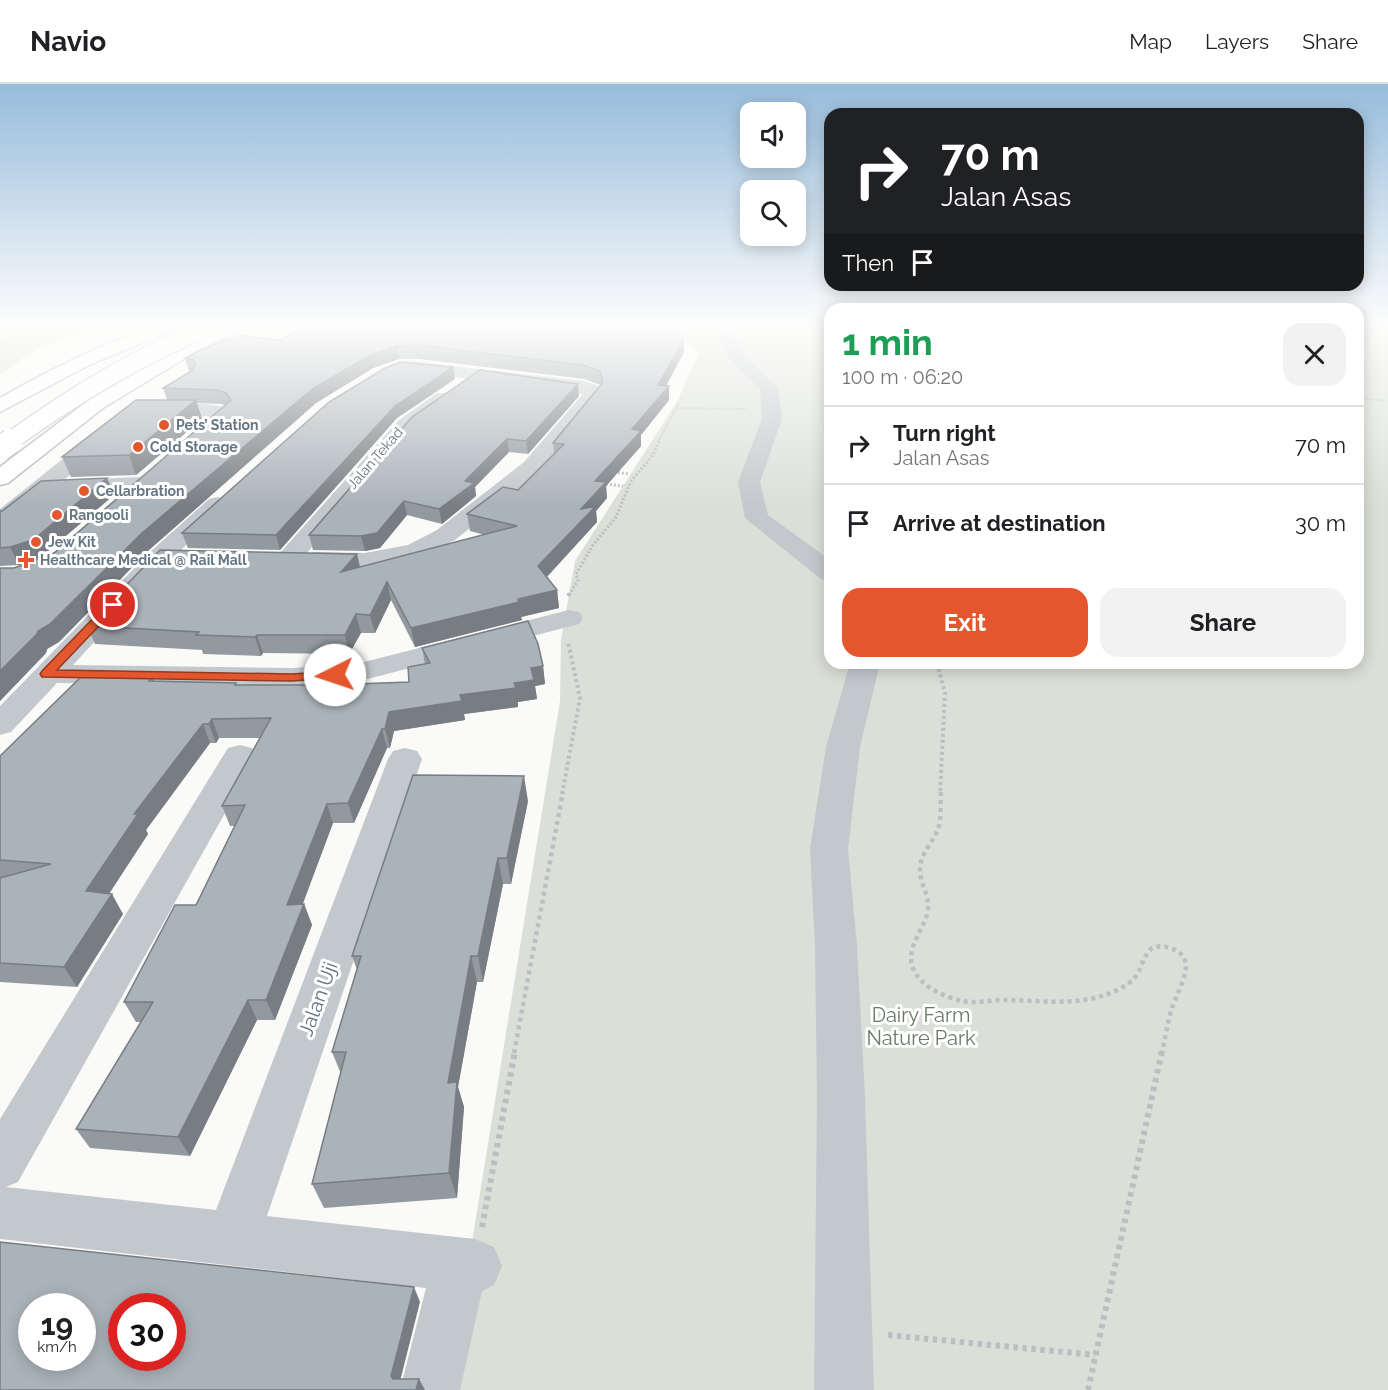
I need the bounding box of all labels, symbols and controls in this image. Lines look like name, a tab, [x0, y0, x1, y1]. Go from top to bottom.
text: Navio	[30, 25, 106, 58]
text: Map	[1129, 29, 1172, 54]
text: Layers	[1205, 29, 1269, 54]
text: Share	[1302, 29, 1358, 54]
map controls	[740, 102, 806, 246]
button: sound	[740, 102, 806, 168]
text: 70 m	[941, 131, 1040, 180]
icon: right	[842, 132, 920, 210]
button: search	[740, 180, 806, 246]
text: Jalan Asas	[941, 181, 1071, 212]
icon: arrive	[906, 246, 939, 279]
text: Then	[842, 250, 894, 276]
text: 1 min	[842, 321, 933, 363]
button: close	[1283, 323, 1346, 386]
text: 100 m · 06:20	[842, 365, 963, 389]
place label: Pets’ Station	[176, 417, 258, 433]
marker: Pets’ Station	[157, 418, 171, 432]
text: Turn right	[893, 420, 996, 446]
street label: Jalan Tekad	[344, 424, 406, 492]
icon: right	[842, 429, 875, 462]
text: 70 m	[1295, 432, 1346, 458]
place label: Cold Storage	[150, 439, 238, 455]
marker: Cold Storage	[131, 440, 145, 454]
text: Jalan Asas	[893, 446, 989, 470]
place label: Cellarbration	[96, 483, 184, 499]
marker: Cellarbration	[77, 484, 91, 498]
place label: Rangooli	[69, 507, 129, 523]
icon: arrive	[842, 507, 875, 540]
marker: Rangooli	[50, 508, 64, 522]
text: Arrive at destination	[893, 510, 1106, 536]
text: 30 m	[1295, 510, 1346, 536]
place label: Jew Kit	[48, 534, 97, 550]
marker: Jew Kit	[29, 535, 43, 549]
marker: Healthcare Medical @ Rail Mall	[17, 551, 35, 569]
place label: Healthcare Medical @ Rail Mall	[40, 552, 247, 568]
pin	[87, 579, 138, 630]
icon: arrive	[96, 588, 129, 621]
button: Exit	[842, 588, 1088, 657]
button: Share	[1100, 588, 1346, 657]
position arrow	[303, 643, 367, 707]
street label: Jalan Uji	[294, 959, 342, 1039]
park label: Dairy Farm Nature Park	[866, 1003, 976, 1050]
speed limit sign: 30	[108, 1293, 186, 1371]
text: 19	[41, 1307, 73, 1342]
text: km/h	[37, 1338, 77, 1356]

